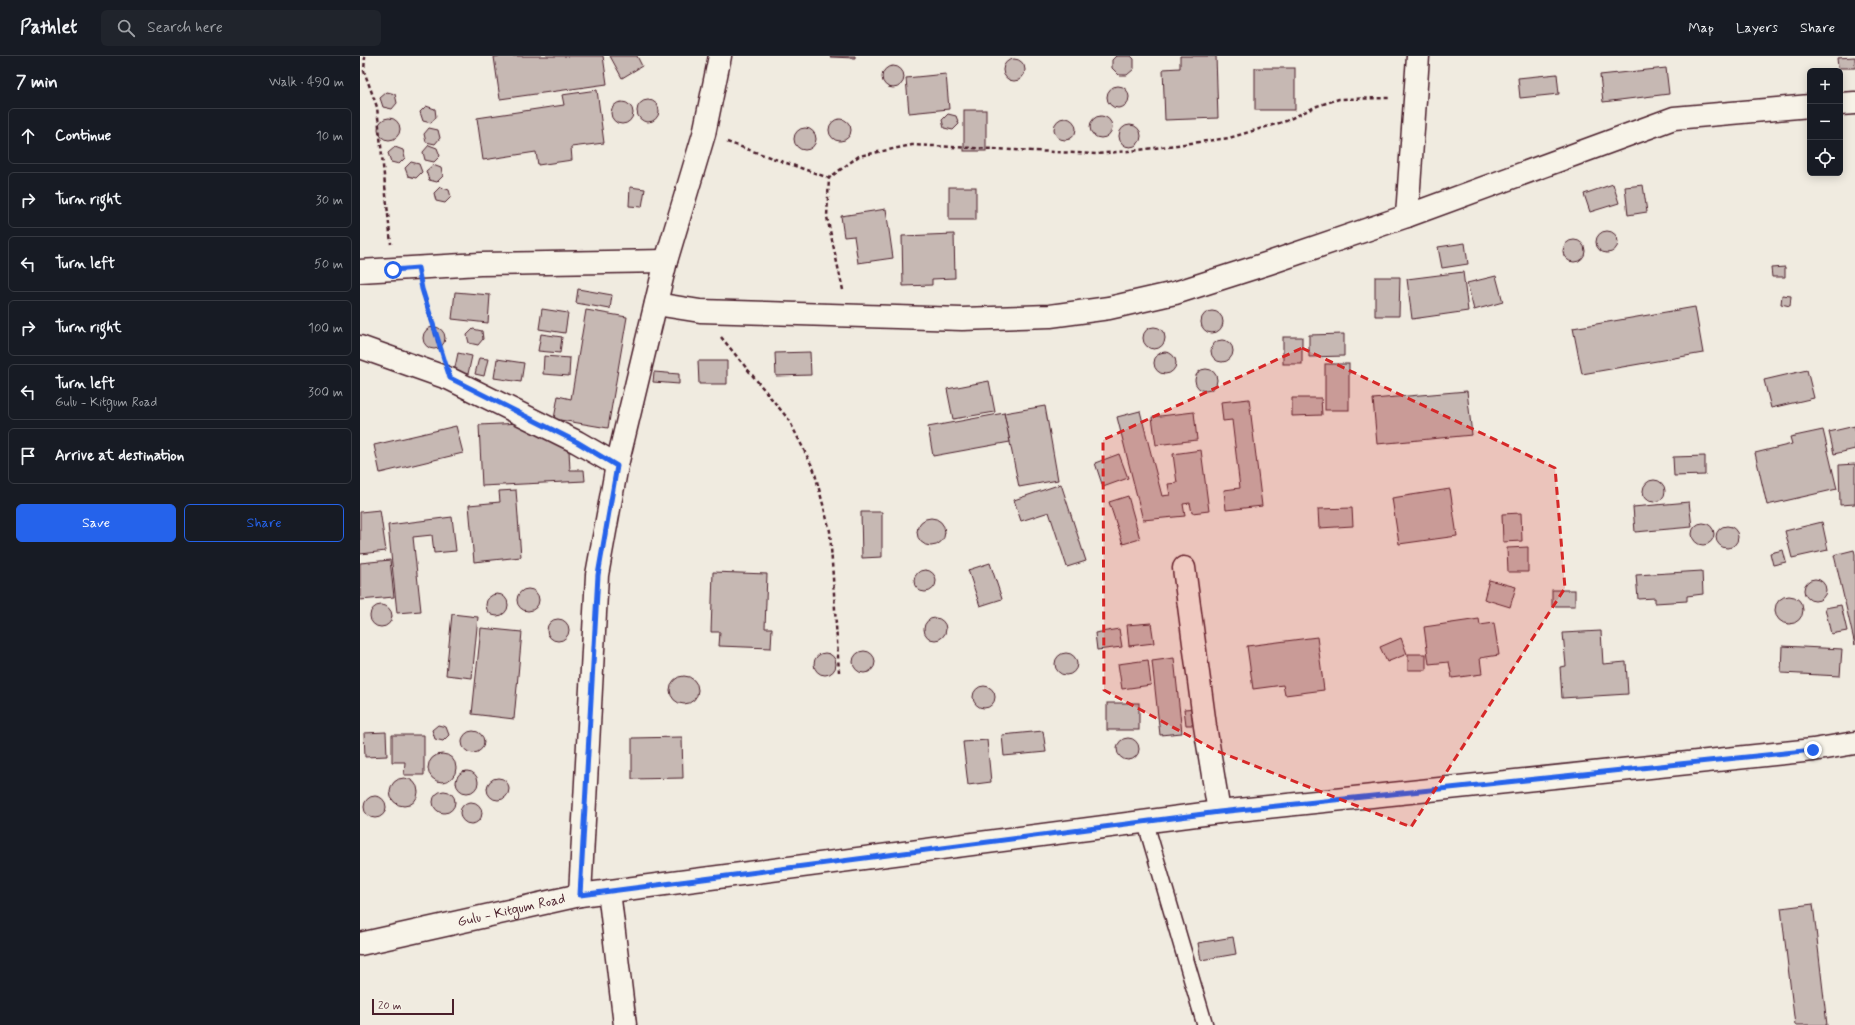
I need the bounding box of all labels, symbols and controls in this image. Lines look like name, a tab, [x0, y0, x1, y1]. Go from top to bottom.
search box	[101, 10, 381, 46]
text: Pathlet	[20, 15, 77, 40]
icon: search	[115, 17, 137, 39]
text: Search here	[147, 18, 223, 38]
text: Map	[1688, 19, 1714, 37]
text: Layers	[1736, 19, 1778, 37]
text: Share	[1800, 19, 1835, 37]
map controls	[1807, 68, 1843, 176]
button: +	[1807, 68, 1843, 104]
text: 7 min	[16, 71, 58, 93]
text: Walk · 490 m	[269, 74, 344, 91]
button: −	[1807, 104, 1843, 140]
icon: ahead	[17, 125, 39, 147]
text: Continue	[55, 126, 111, 146]
text: 10 m	[316, 128, 343, 145]
button: locate	[1807, 140, 1843, 176]
icon: right	[17, 189, 39, 211]
text: Turn right	[55, 190, 122, 210]
text: 30 m	[316, 192, 343, 209]
icon: left	[17, 253, 39, 275]
text: Turn left	[55, 254, 115, 274]
text: 50 m	[314, 256, 343, 273]
route start	[384, 261, 402, 279]
icon: right	[17, 317, 39, 339]
text: Turn right	[55, 318, 122, 338]
text: 100 m	[308, 320, 343, 337]
text: Turn left	[55, 374, 115, 394]
icon: left	[17, 381, 39, 403]
text: 300 m	[308, 384, 343, 401]
text: Gulu - Kitgum Road	[55, 394, 157, 411]
icon: arrive	[17, 445, 39, 467]
text: Arrive at destination	[55, 446, 184, 466]
button: Save	[16, 504, 176, 542]
button: Share	[184, 504, 344, 542]
route end	[1804, 741, 1822, 759]
street label: Gulu - Kitgum Road	[456, 890, 567, 931]
scale bar	[372, 997, 454, 1016]
text: 20 m	[378, 999, 401, 1013]

